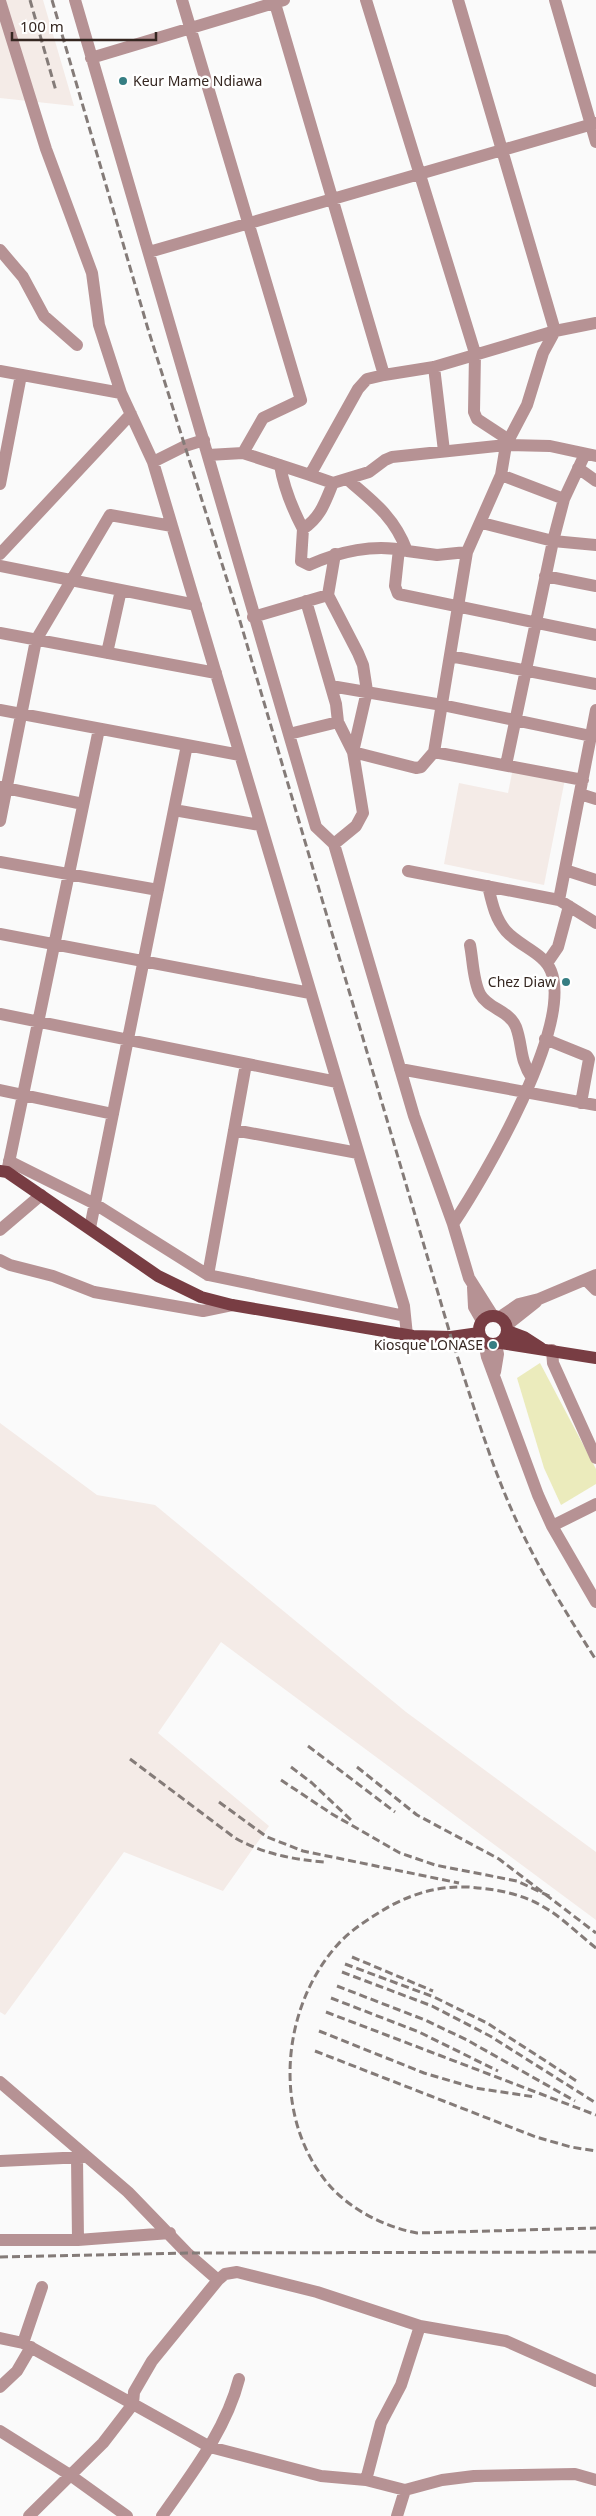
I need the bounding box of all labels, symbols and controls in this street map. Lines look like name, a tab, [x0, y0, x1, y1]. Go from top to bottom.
scale bar	[12, 10, 156, 42]
text: 100 m	[20, 16, 64, 36]
place label: Keur Mame Ndiawa	[133, 71, 262, 90]
marker: Keur Mame Ndiawa	[117, 75, 129, 87]
place label: Chez Diaw	[488, 972, 556, 991]
marker: Chez Diaw	[560, 976, 572, 988]
place label: Kiosque LONASE	[374, 1335, 483, 1354]
marker: Kiosque LONASE	[487, 1339, 499, 1351]

